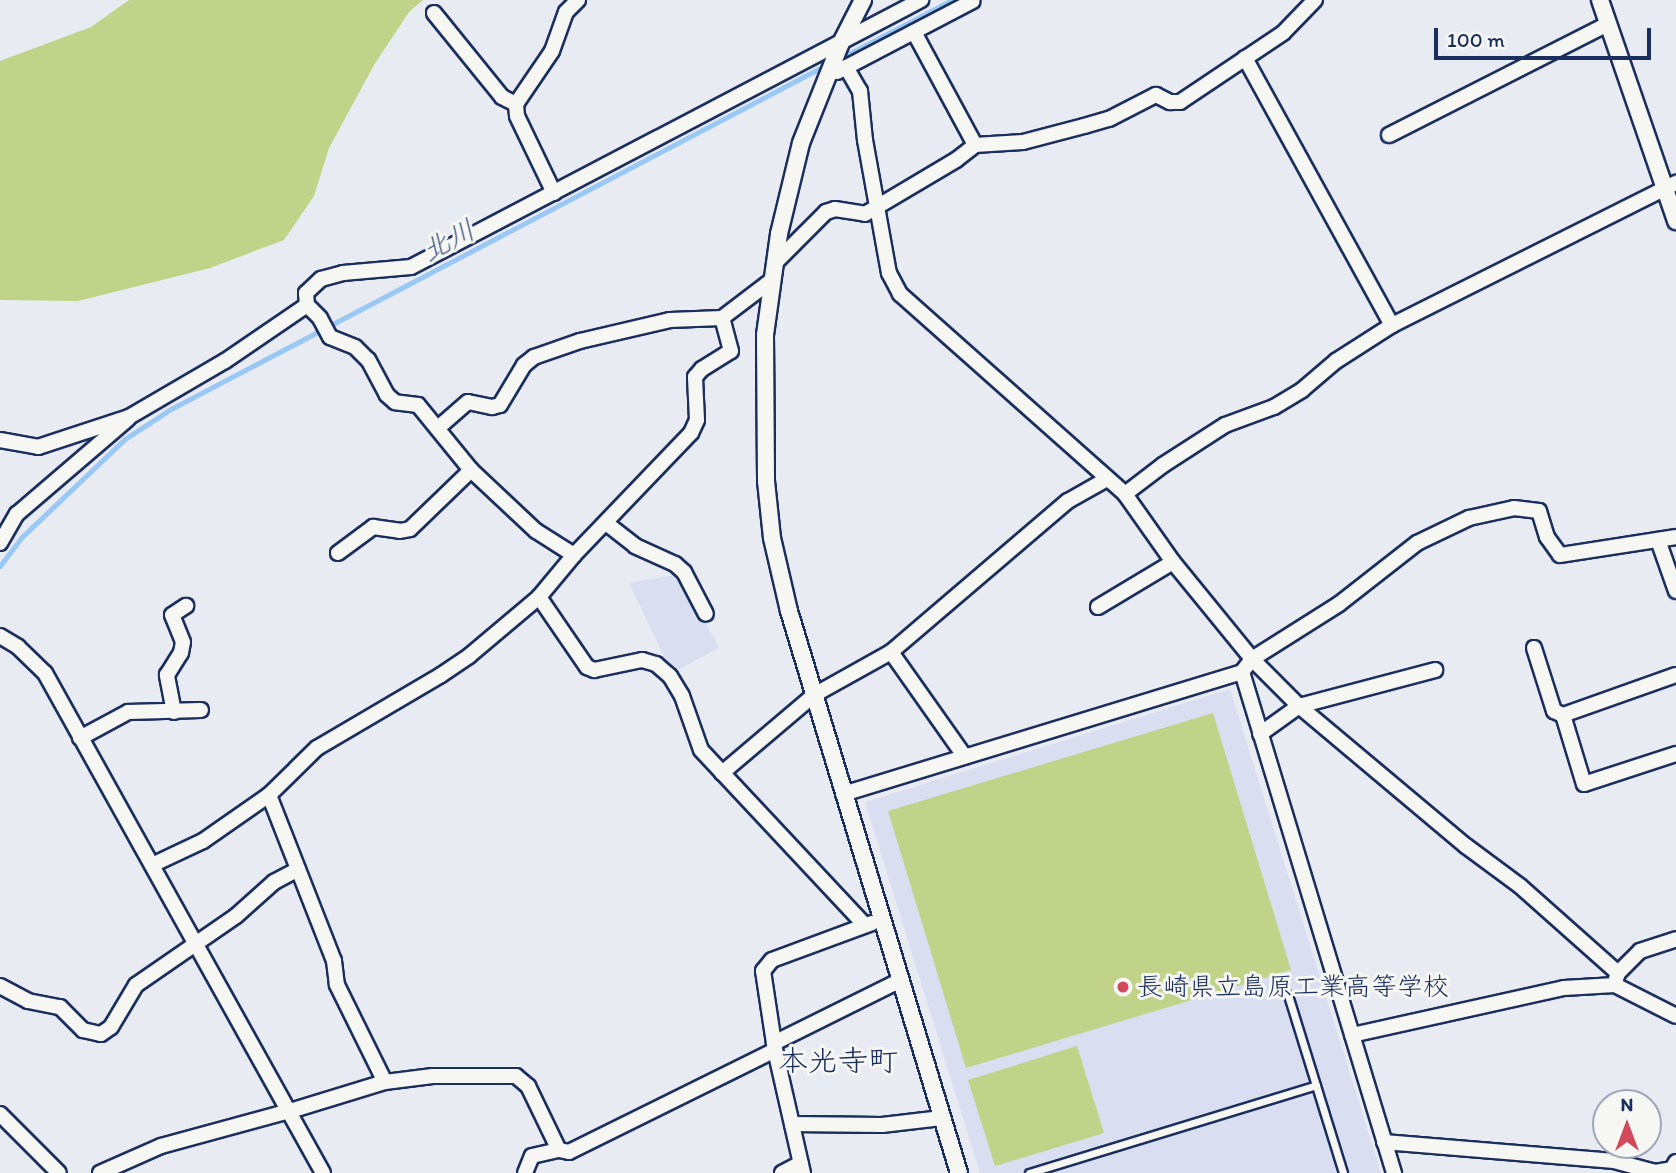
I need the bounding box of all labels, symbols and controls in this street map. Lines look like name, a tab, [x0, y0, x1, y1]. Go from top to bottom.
scale bar	[1438, 14, 1655, 58]
text: 100 m	[1447, 27, 1505, 52]
water label: 北川	[415, 212, 481, 268]
place label: 長崎県立島原工業高等学校	[1137, 971, 1449, 1003]
marker: 長崎県立島原工業高等学校	[1115, 979, 1131, 995]
district label: 本光寺町	[778, 1043, 898, 1079]
north arrow	[1592, 1089, 1662, 1159]
text: N	[1621, 1093, 1633, 1116]

